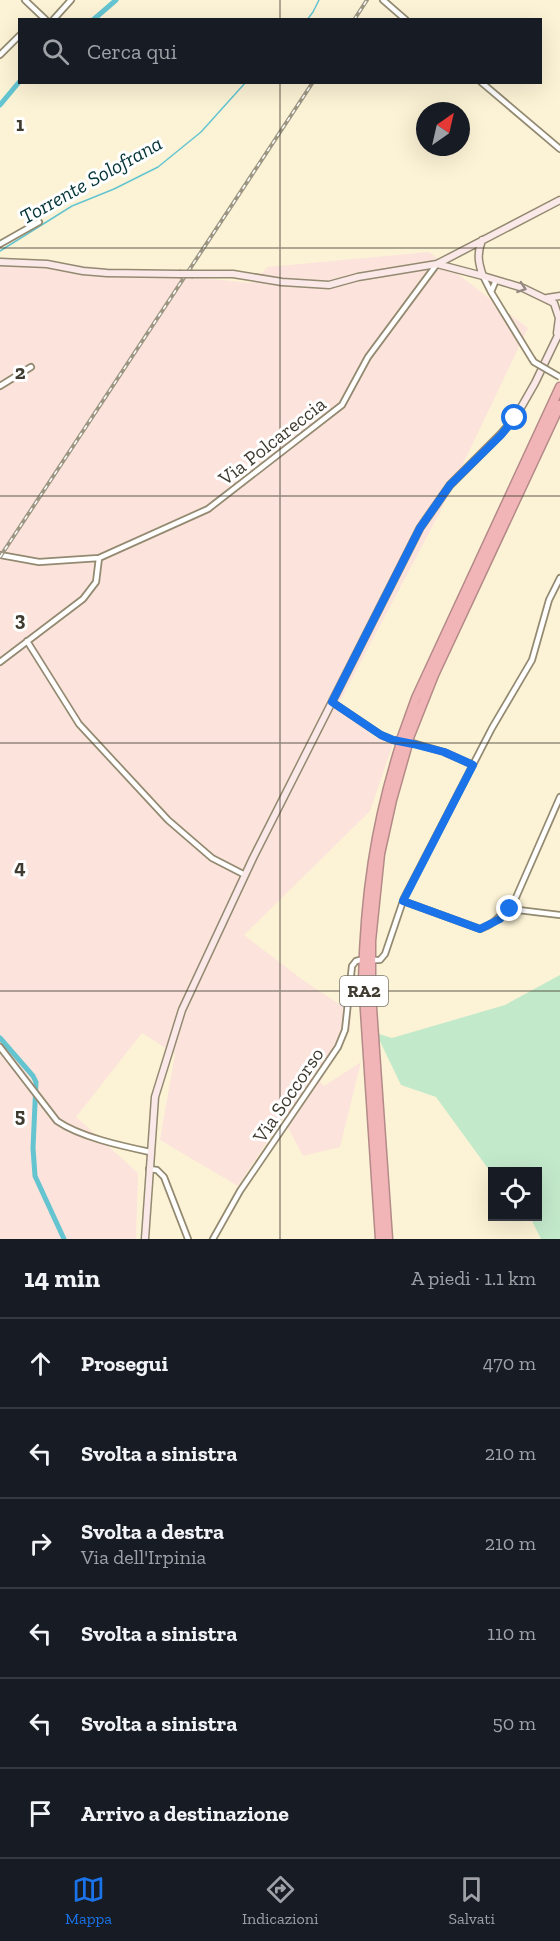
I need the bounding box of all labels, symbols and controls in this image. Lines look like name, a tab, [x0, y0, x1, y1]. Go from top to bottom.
search box	[18, 18, 542, 84]
icon: search	[39, 35, 72, 68]
text: Cerca qui	[87, 38, 177, 65]
north arrow	[416, 102, 470, 156]
text: 1	[16, 112, 24, 136]
water label: Torrente Solofrana	[15, 130, 166, 229]
one-way arrow	[517, 281, 527, 294]
text: 2	[15, 360, 26, 384]
street label: Via Polcareccia	[213, 391, 331, 491]
route start	[501, 404, 527, 430]
text: 3	[15, 607, 26, 631]
text: 4	[14, 855, 26, 879]
route end	[496, 895, 522, 921]
road number: RA2	[340, 976, 388, 1006]
street label: Via Soccorso	[247, 1043, 329, 1148]
text: 5	[15, 1103, 25, 1127]
map controls	[488, 1167, 542, 1221]
button: locate	[488, 1167, 542, 1221]
text: 14 min	[24, 1262, 100, 1294]
text: A piedi · 1.1 km	[411, 1266, 536, 1290]
icon: ahead	[24, 1347, 57, 1380]
text: Prosegui	[81, 1350, 168, 1377]
text: 470 m	[483, 1351, 536, 1375]
icon: left	[24, 1437, 57, 1470]
text: Svolta a sinistra	[81, 1440, 237, 1467]
text: 210 m	[485, 1441, 536, 1465]
text: Svolta a destra	[81, 1518, 224, 1545]
icon: right	[24, 1527, 57, 1560]
text: 210 m	[485, 1531, 536, 1555]
text: Via dell'Irpinia	[81, 1545, 206, 1569]
icon: left	[24, 1617, 57, 1650]
text: Svolta a sinistra	[81, 1620, 237, 1647]
text: 110 m	[487, 1621, 536, 1645]
icon: left	[24, 1707, 57, 1740]
text: Svolta a sinistra	[81, 1710, 237, 1737]
text: 50 m	[492, 1711, 536, 1735]
icon: arrive	[24, 1797, 57, 1830]
text: Arrivo a destinazione	[81, 1800, 289, 1827]
tab: Mappa	[65, 1873, 112, 1928]
tab: Indicazioni	[242, 1873, 318, 1928]
tab: Salvati	[448, 1873, 495, 1928]

